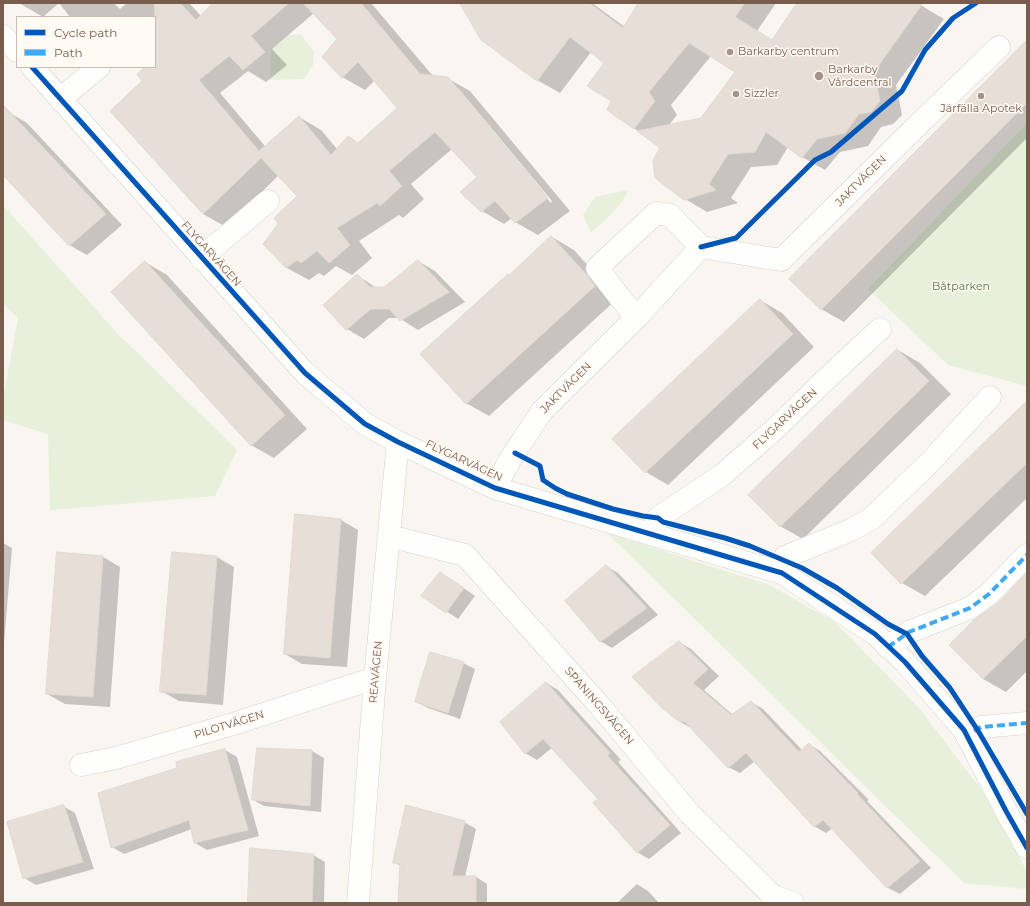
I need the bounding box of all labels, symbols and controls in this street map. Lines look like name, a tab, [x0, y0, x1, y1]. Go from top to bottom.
legend	[16, 16, 156, 68]
text: Cycle path	[54, 25, 117, 40]
text: Path	[54, 45, 83, 60]
place label: Barkarby centrum	[738, 45, 839, 59]
marker: Barkarby centrum	[725, 47, 735, 57]
place label: Barkarby Vårdcentral	[828, 63, 891, 89]
marker: Barkarby Vårdcentral	[813, 70, 825, 82]
place label: Sizzler	[744, 87, 779, 101]
marker: Sizzler	[731, 89, 741, 99]
marker: Järfälla Apotek	[976, 91, 986, 101]
place label: Järfälla Apotek	[940, 102, 1022, 116]
street label: JAKTVÄGEN	[833, 153, 889, 209]
street label: FLYGARVÄGEN	[178, 219, 244, 289]
park label: Båtparken	[932, 280, 990, 294]
street label: JAKTVÄGEN	[538, 360, 594, 416]
street label: FLYGARVÄGEN	[750, 386, 820, 452]
street label: FLYGARVÄGEN	[423, 437, 505, 485]
street label: REAVÄGEN	[367, 640, 385, 704]
street label: SPANINGSVÄGEN	[562, 665, 636, 747]
street label: PILOTVÄGEN	[192, 708, 266, 742]

